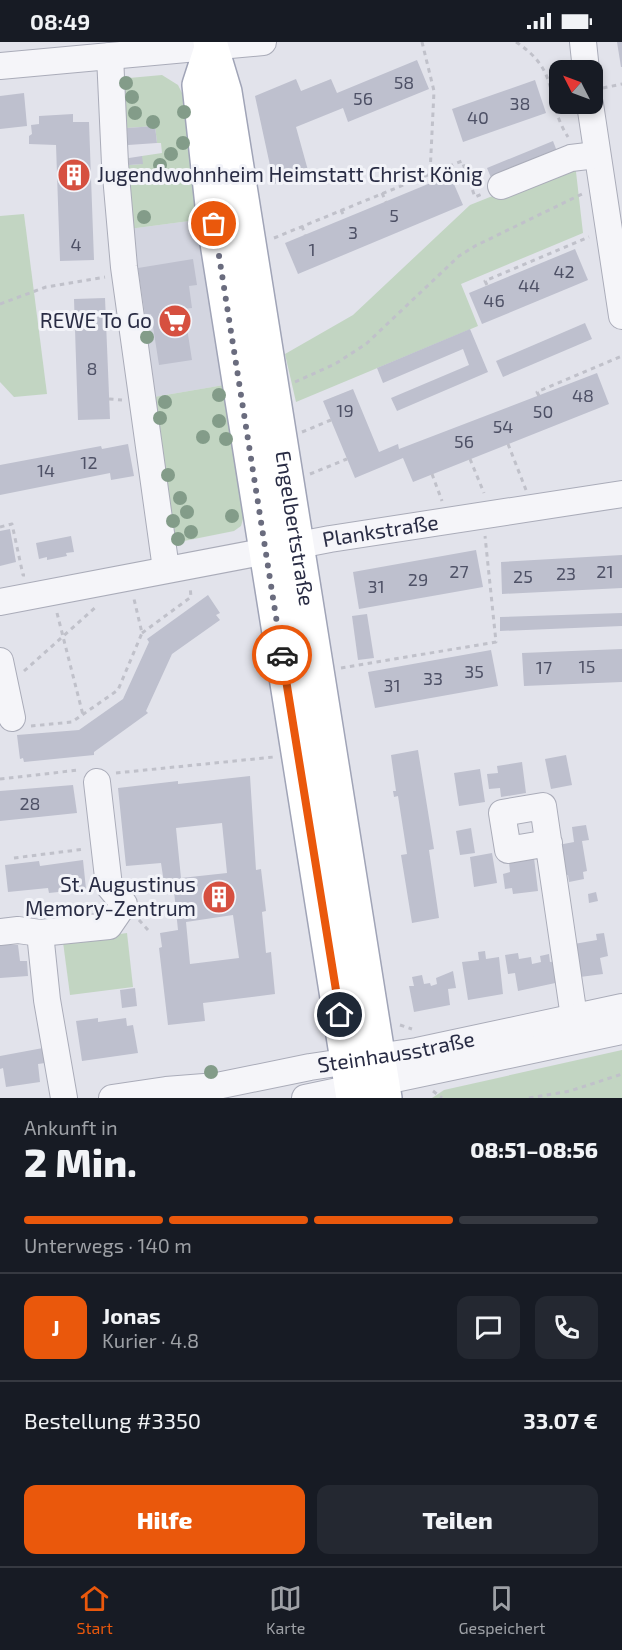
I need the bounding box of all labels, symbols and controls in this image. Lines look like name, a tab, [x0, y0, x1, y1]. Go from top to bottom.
text: 08:49	[30, 8, 90, 34]
north arrow	[549, 60, 603, 114]
map controls	[549, 60, 603, 114]
house number: 58	[394, 71, 414, 93]
house number: 56	[353, 87, 373, 109]
house number: 38	[510, 92, 530, 114]
house number: 40	[467, 106, 489, 128]
building icon: Jugendwohnheim Heimstatt Christ König	[56, 157, 92, 193]
place label: Jugendwohnheim Heimstatt Christ König	[97, 161, 483, 186]
pin	[188, 198, 239, 249]
house number: 5	[389, 204, 399, 226]
icon: bag	[197, 207, 230, 240]
house number: 3	[348, 221, 358, 243]
house number: 4	[70, 233, 82, 255]
house number: 1	[308, 238, 316, 260]
house number: 42	[553, 260, 575, 282]
house number: 44	[518, 274, 540, 296]
house number: 46	[483, 289, 505, 311]
supermarket icon: REWE To Go	[157, 303, 193, 339]
place label: REWE To Go	[40, 307, 152, 332]
house number: 8	[87, 357, 97, 379]
house number: 48	[572, 384, 594, 406]
house number: 19	[336, 399, 354, 421]
house number: 50	[533, 400, 553, 422]
house number: 54	[493, 415, 513, 437]
house number: 56	[454, 430, 474, 452]
street label: Engelbertstraße	[271, 449, 321, 608]
house number: 12	[80, 451, 98, 473]
house number: 14	[37, 459, 55, 481]
street label: Plankstraße	[320, 508, 440, 551]
house number: 27	[449, 560, 469, 582]
house number: 21	[596, 560, 614, 582]
house number: 23	[556, 562, 576, 584]
house number: 25	[513, 565, 533, 587]
house number: 29	[408, 568, 428, 590]
house number: 31	[367, 575, 385, 597]
courier	[252, 625, 312, 685]
icon: car	[266, 639, 299, 672]
house number: 15	[579, 655, 595, 677]
house number: 17	[536, 656, 552, 678]
house number: 35	[464, 660, 484, 682]
house number: 33	[423, 667, 443, 689]
house number: 31	[383, 674, 401, 696]
house number: 28	[19, 792, 41, 814]
place label: St. Augustinus Memory-Zentrum	[25, 871, 196, 920]
building icon: St. Augustinus Memory-Zentrum	[201, 879, 237, 915]
pin	[314, 989, 365, 1040]
icon: home	[323, 998, 356, 1031]
street label: Steinhausstraße	[316, 1025, 477, 1077]
text: Ankunft in	[24, 1115, 118, 1139]
text: 08:51–08:56	[470, 1136, 598, 1162]
text: 2 Min.	[24, 1138, 137, 1185]
text: Unterwegs · 140 m	[24, 1233, 192, 1257]
button: chat	[457, 1296, 520, 1359]
button: phone	[535, 1296, 598, 1359]
text: Jonas	[102, 1302, 161, 1328]
text: J	[51, 1314, 60, 1340]
text: Kurier · 4.8	[102, 1328, 199, 1352]
text: Bestellung #3350	[24, 1407, 201, 1433]
text: 33.07 €	[523, 1407, 598, 1433]
button: Hilfe	[24, 1485, 305, 1554]
button: Teilen	[317, 1485, 598, 1554]
tab: Start	[77, 1582, 113, 1637]
tab: Karte	[266, 1582, 305, 1637]
tab: Gespeichert	[459, 1582, 545, 1637]

